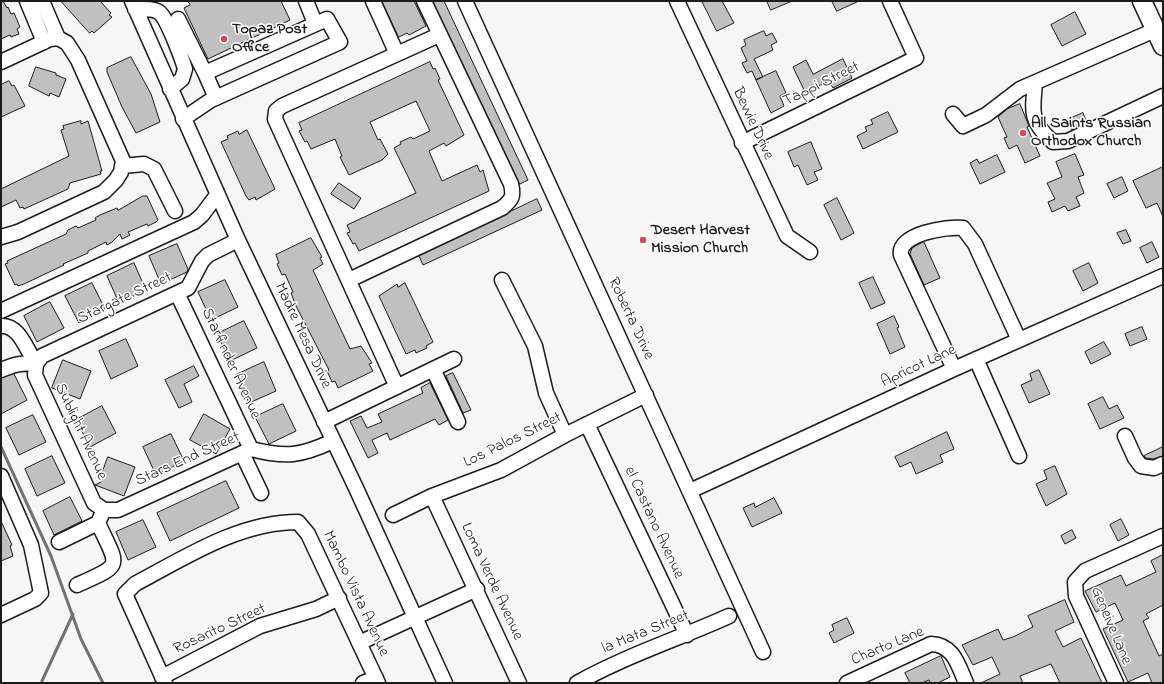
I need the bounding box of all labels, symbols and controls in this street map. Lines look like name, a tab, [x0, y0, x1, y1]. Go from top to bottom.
place label: Topaz Post Office	[232, 20, 307, 58]
marker: Topaz Post Office	[219, 34, 229, 44]
street label: Tappi Street	[781, 58, 863, 112]
street label: Bevvie Drive	[727, 85, 777, 163]
place label: All Saints Russian Orthodox Church	[1031, 114, 1151, 152]
marker: All Saints Russian Orthodox Church	[1018, 128, 1028, 138]
place label: Desert Harvest Mission Church	[651, 221, 750, 259]
marker: Desert Harvest Mission Church	[638, 235, 648, 245]
street label: Stargate Street	[75, 269, 175, 329]
street label: Roberta Drive	[603, 275, 657, 363]
street label: Madre Mesa Drive	[269, 280, 335, 392]
street label: Starfinder Avenue	[196, 305, 264, 423]
street label: Apricot Lane	[878, 341, 960, 393]
street label: Sublight Avenue	[49, 381, 111, 483]
street label: Los Palos Street	[461, 409, 565, 473]
street label: Stars End Street	[133, 428, 243, 492]
street label: el Castano Avenue	[619, 464, 687, 582]
street label: Loma Verde Avenue	[455, 520, 527, 644]
street label: Mambo Vista Avenue	[317, 528, 393, 660]
street label: Geneive Lane	[1085, 584, 1135, 668]
street label: Rosarito Street	[171, 600, 269, 660]
street label: la Mata Street	[600, 607, 692, 659]
street label: Charto Lane	[849, 623, 927, 671]

